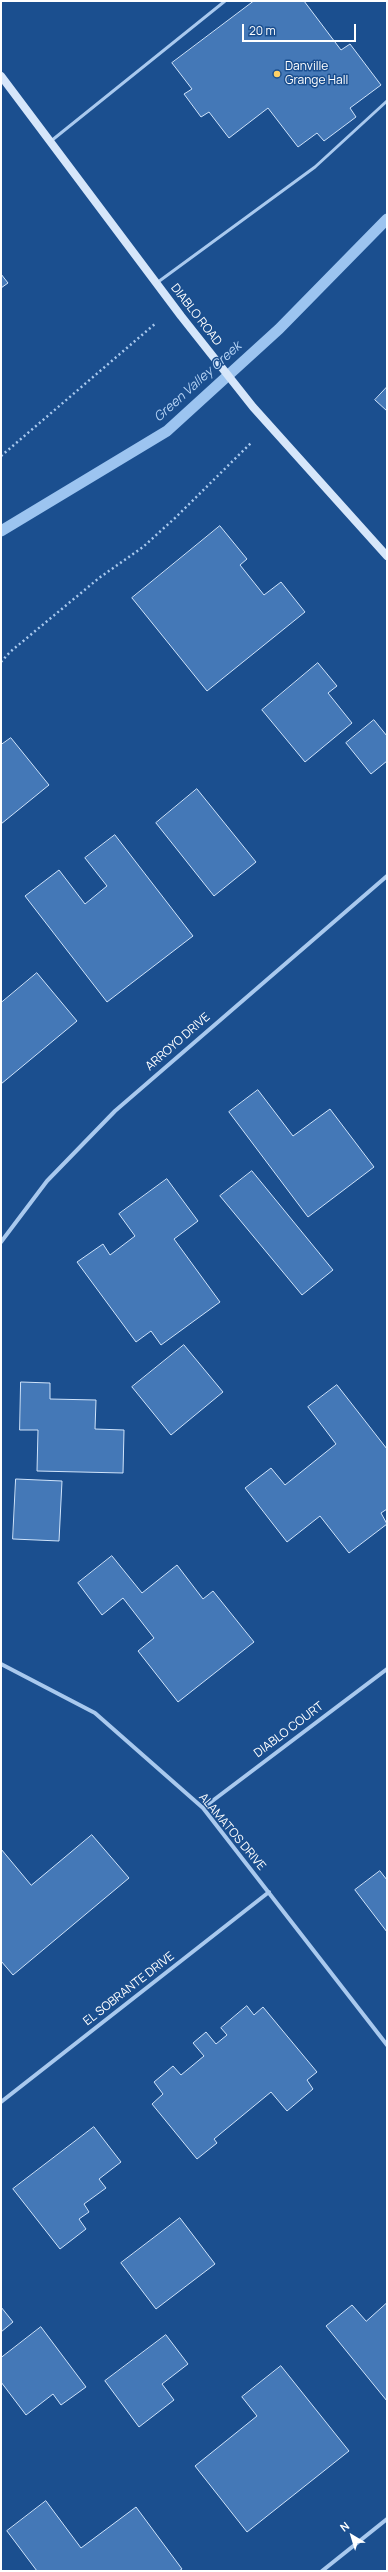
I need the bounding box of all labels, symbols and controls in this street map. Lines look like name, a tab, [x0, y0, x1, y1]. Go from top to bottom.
scale bar	[244, 16, 358, 42]
text: 20 m	[249, 22, 276, 39]
place label: Danville Grange Hall	[285, 60, 348, 88]
marker: Danville Grange Hall	[272, 69, 282, 79]
street label: DIABLO ROAD	[167, 281, 225, 349]
water label: Green Valley Creek	[151, 339, 245, 425]
street label: ARROYO DRIVE	[143, 1010, 213, 1074]
street label: DIABLO COURT	[251, 1699, 327, 1761]
street label: ALAMATOS DRIVE	[195, 1790, 269, 1874]
street label: EL SOBRANTE DRIVE	[81, 1949, 177, 2029]
north arrow	[332, 2516, 372, 2556]
text: N	[337, 2518, 352, 2534]

